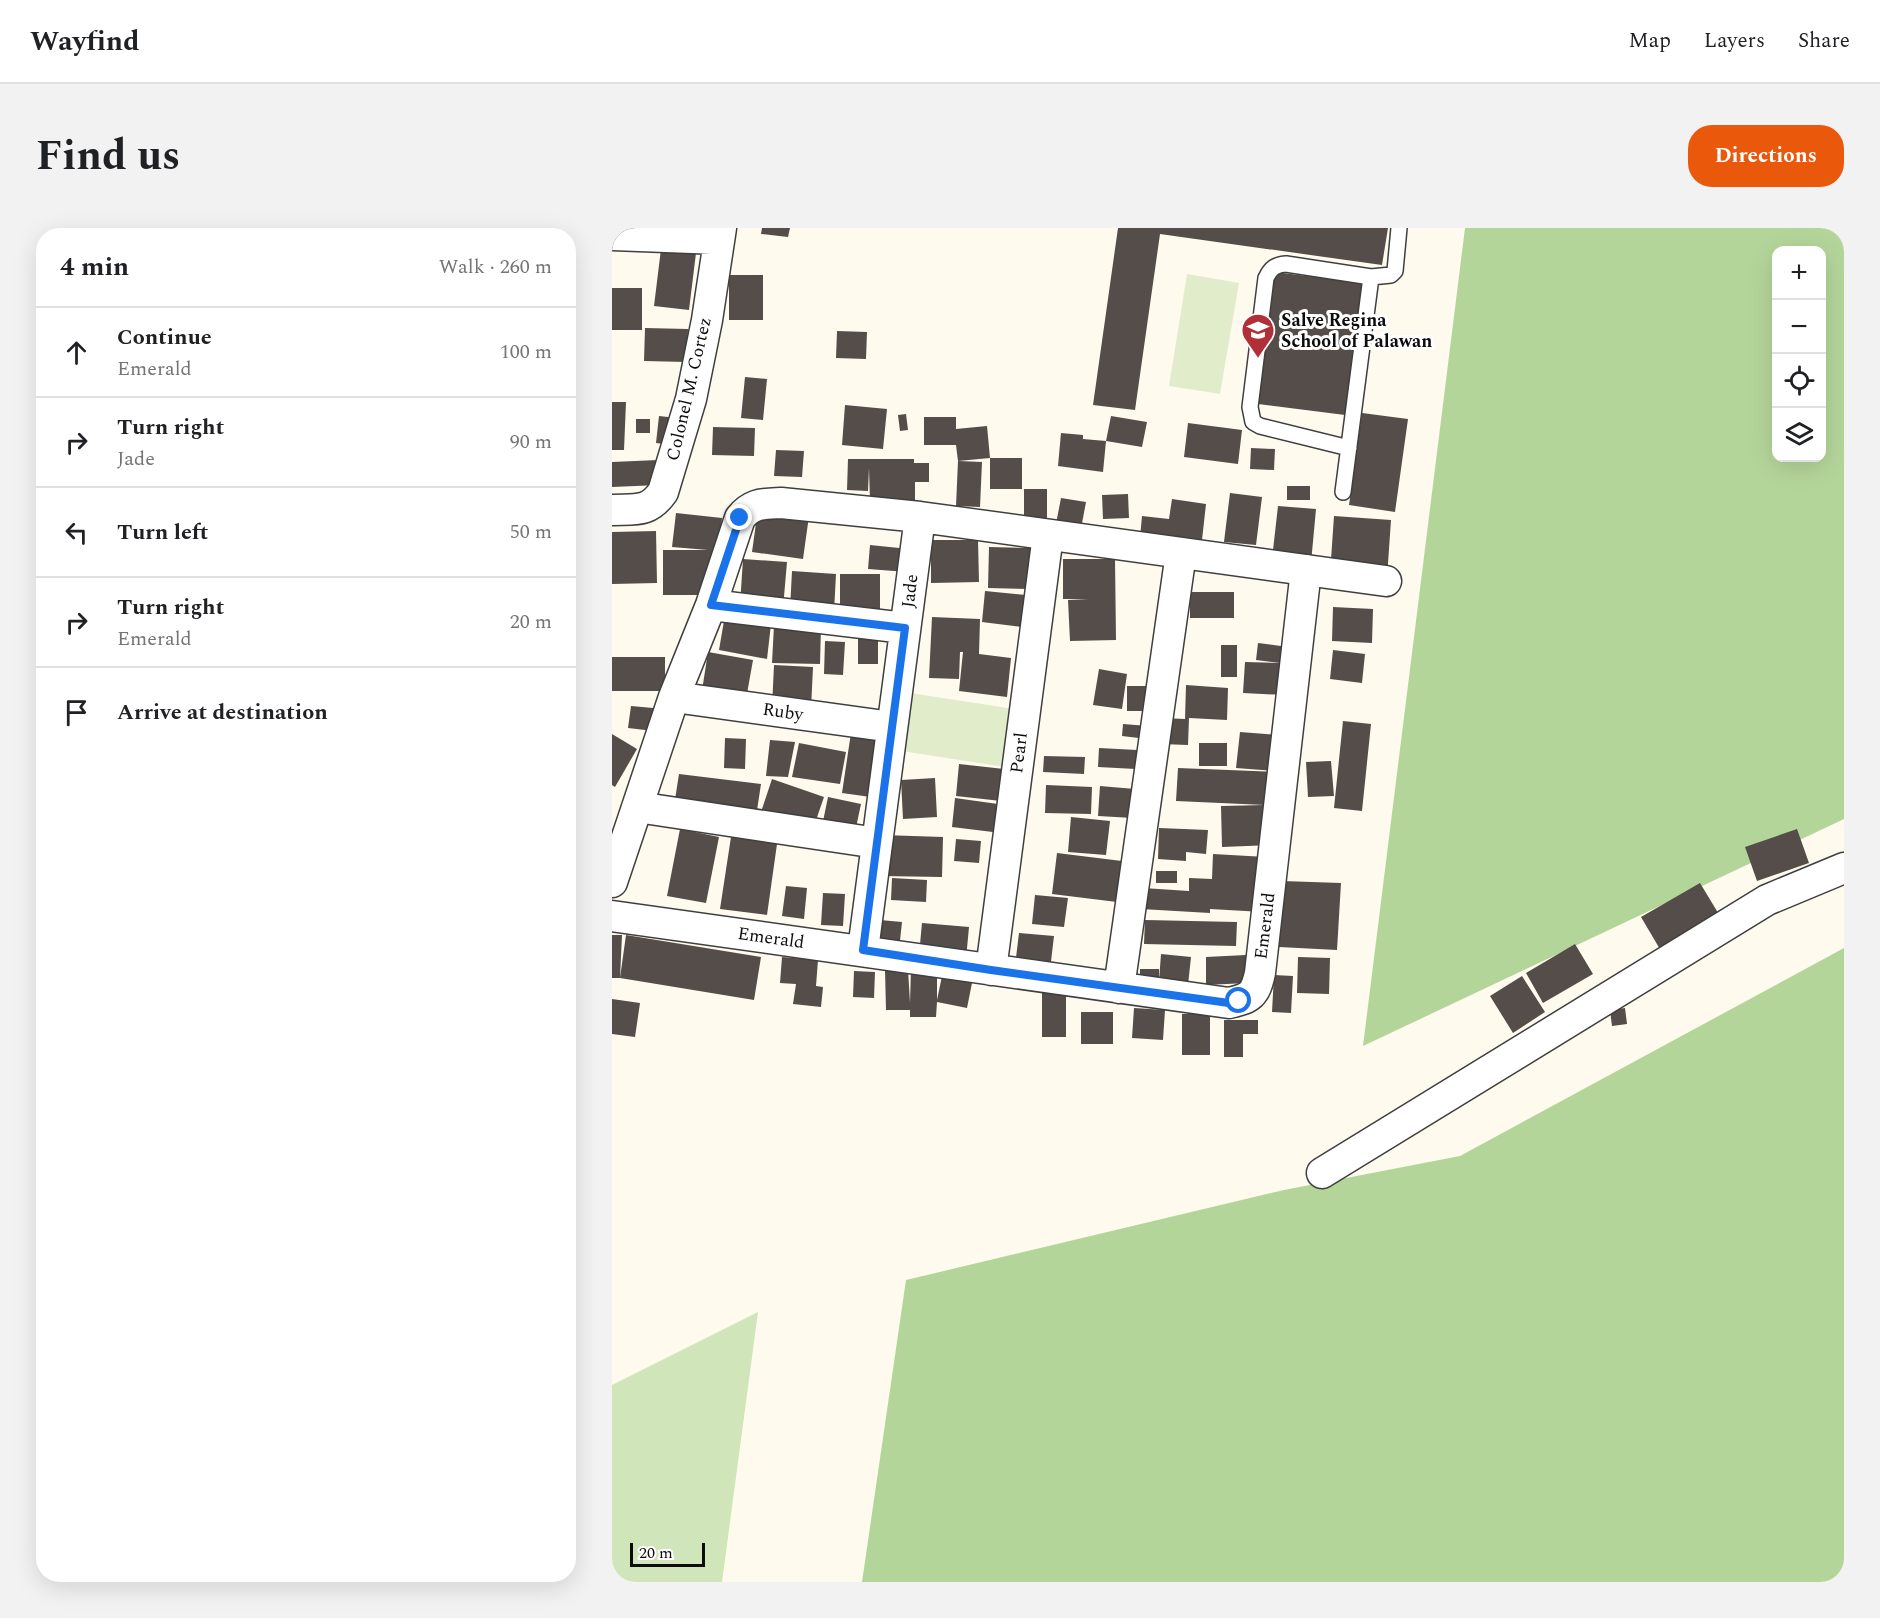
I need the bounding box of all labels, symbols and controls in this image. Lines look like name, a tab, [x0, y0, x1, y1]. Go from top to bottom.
text: Wayfind	[30, 20, 139, 63]
text: Map	[1629, 25, 1671, 57]
text: Layers	[1704, 25, 1765, 57]
text: Share	[1798, 25, 1850, 57]
text: Find us	[36, 125, 180, 188]
button: Directions	[1688, 125, 1844, 187]
map controls	[1772, 246, 1826, 462]
button: +	[1772, 246, 1826, 300]
text: 4 min	[60, 247, 129, 287]
text: Walk · 260 m	[439, 252, 552, 282]
button: −	[1772, 300, 1826, 354]
place label: Salve Regina School of Palawan	[1281, 307, 1432, 355]
school or university icon: Salve Regina School of Palawan	[1240, 312, 1276, 359]
street label: Colonel M. Cortez	[659, 314, 719, 464]
text: Continue	[117, 321, 212, 354]
icon: ahead	[60, 336, 93, 369]
text: 100 m	[500, 337, 552, 367]
text: Emerald	[117, 354, 192, 384]
button: locate	[1772, 354, 1826, 408]
button: layers	[1772, 408, 1826, 462]
text: Turn right	[117, 411, 224, 444]
icon: right	[60, 426, 93, 459]
text: 90 m	[510, 427, 552, 457]
text: Jade	[117, 444, 155, 474]
route end	[726, 504, 752, 530]
icon: left	[60, 516, 93, 549]
text: Turn left	[117, 516, 209, 549]
text: 50 m	[510, 517, 552, 547]
street label: Jade	[895, 572, 925, 610]
text: Turn right	[117, 591, 224, 624]
icon: right	[60, 606, 93, 639]
text: 20 m	[510, 607, 552, 637]
text: Emerald	[117, 624, 192, 654]
icon: arrive	[60, 696, 93, 729]
text: Arrive at destination	[117, 696, 328, 729]
street label: Ruby	[761, 696, 806, 728]
street label: Pearl	[1003, 731, 1035, 775]
street label: Emerald	[1247, 891, 1283, 961]
street label: Emerald	[736, 920, 806, 956]
route start	[1225, 987, 1251, 1013]
scale bar	[630, 1540, 705, 1568]
text: 20 m	[639, 1541, 673, 1565]

